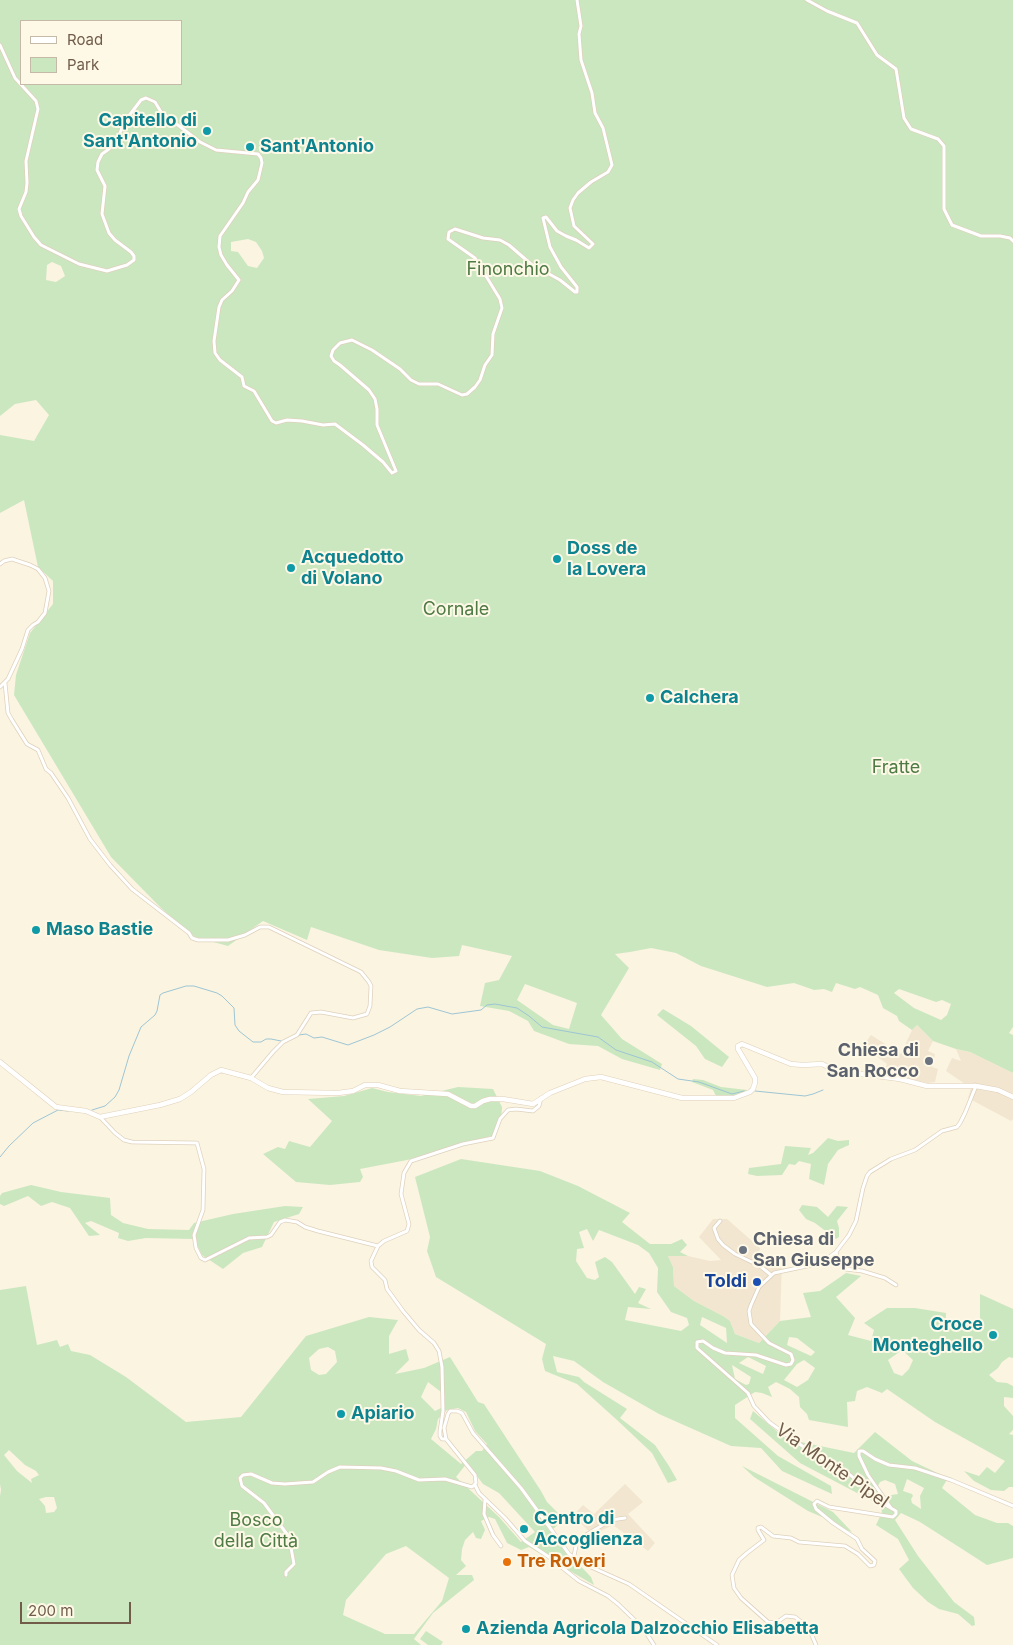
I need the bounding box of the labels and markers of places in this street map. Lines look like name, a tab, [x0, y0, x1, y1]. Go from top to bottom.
place label: Capitello di Sant'Antonio	[83, 110, 197, 152]
marker: Capitello di Sant'Antonio	[201, 125, 213, 137]
place label: Sant'Antonio	[260, 136, 374, 158]
marker: Sant'Antonio	[244, 141, 256, 153]
place label: Doss de la Lovera	[567, 538, 646, 580]
place label: Acquedotto di Volano	[301, 547, 404, 590]
marker: Doss de la Lovera	[551, 553, 563, 565]
marker: Acquedotto di Volano	[285, 562, 297, 574]
place label: Calchera	[660, 687, 739, 709]
marker: Calchera	[644, 692, 656, 704]
place label: Maso Bastie	[46, 919, 153, 941]
marker: Maso Bastie	[30, 924, 42, 936]
place label: Chiesa di San Rocco	[826, 1040, 919, 1082]
marker: Chiesa di San Rocco	[923, 1055, 935, 1067]
place label: Chiesa di San Giuseppe	[753, 1229, 875, 1272]
marker: Chiesa di San Giuseppe	[737, 1244, 749, 1256]
place label: Toldi	[704, 1271, 747, 1293]
marker: Toldi	[751, 1276, 763, 1288]
place label: Croce Monteghello	[873, 1314, 983, 1356]
marker: Croce Monteghello	[987, 1329, 999, 1341]
place label: Apiario	[351, 1403, 414, 1425]
marker: Apiario	[335, 1408, 347, 1420]
place label: Centro di Accoglienza	[534, 1508, 643, 1550]
marker: Centro di Accoglienza	[518, 1523, 530, 1535]
place label: Tre Roveri	[517, 1551, 606, 1573]
marker: Tre Roveri	[501, 1556, 513, 1568]
place label: Azienda Agricola Dalzocchio Elisabetta	[476, 1618, 819, 1640]
marker: Azienda Agricola Dalzocchio Elisabetta	[460, 1623, 472, 1635]

